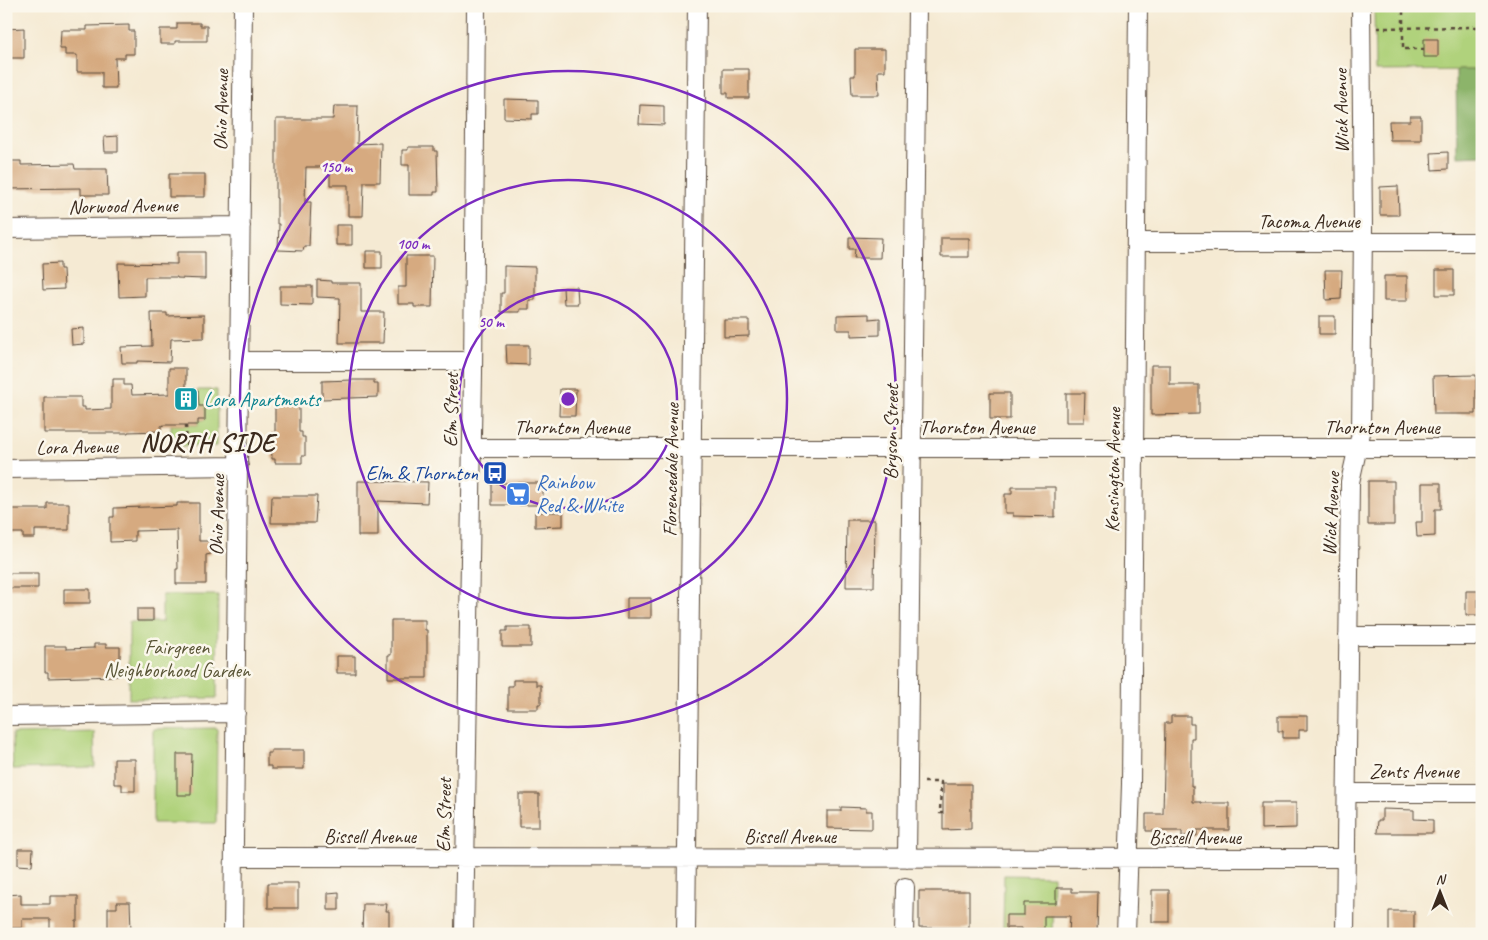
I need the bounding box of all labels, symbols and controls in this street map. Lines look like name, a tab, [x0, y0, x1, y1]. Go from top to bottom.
street label: Wick Avenue	[1328, 67, 1354, 153]
street label: Ohio Avenue	[208, 68, 234, 151]
text: 150 m	[320, 158, 354, 177]
street label: Norwood Avenue	[68, 193, 179, 219]
street label: Tacoma Avenue	[1258, 209, 1361, 234]
text: 100 m	[397, 235, 431, 254]
text: 50 m	[478, 313, 505, 332]
street label: Elm Street	[438, 370, 464, 447]
street label: Bryson Street	[878, 382, 904, 480]
building icon: Lora Apartments	[173, 386, 199, 412]
place label: Lora Apartments	[204, 387, 323, 412]
centre of rings	[559, 390, 577, 408]
street label: Florencedale Avenue	[657, 402, 685, 537]
street label: Kensington Avenue	[1099, 406, 1127, 533]
street label: Thornton Avenue	[514, 415, 631, 440]
street label: Thornton Avenue	[919, 415, 1036, 440]
street label: Thornton Avenue	[1324, 415, 1441, 440]
district label: NORTH SIDE	[141, 427, 278, 459]
street label: Lora Avenue	[36, 434, 120, 460]
bus stop icon: Elm & Thornton	[482, 460, 508, 486]
place label: Elm & Thornton	[366, 461, 479, 486]
place label: Rainbow Red & White	[536, 470, 624, 518]
street label: Wick Avenue	[1316, 470, 1346, 557]
street label: Ohio Avenue	[204, 473, 230, 556]
supermarket icon: Rainbow Red & White	[505, 481, 531, 507]
park label: Fairgreen Neighborhood Garden	[104, 635, 251, 683]
street label: Zents Avenue	[1369, 759, 1460, 784]
street label: Elm Street	[431, 775, 457, 852]
street label: Bissell Avenue	[324, 824, 418, 849]
street label: Bissell Avenue	[744, 824, 838, 849]
street label: Bissell Avenue	[1149, 825, 1243, 850]
north arrow	[1416, 868, 1466, 918]
text: N	[1436, 871, 1447, 888]

